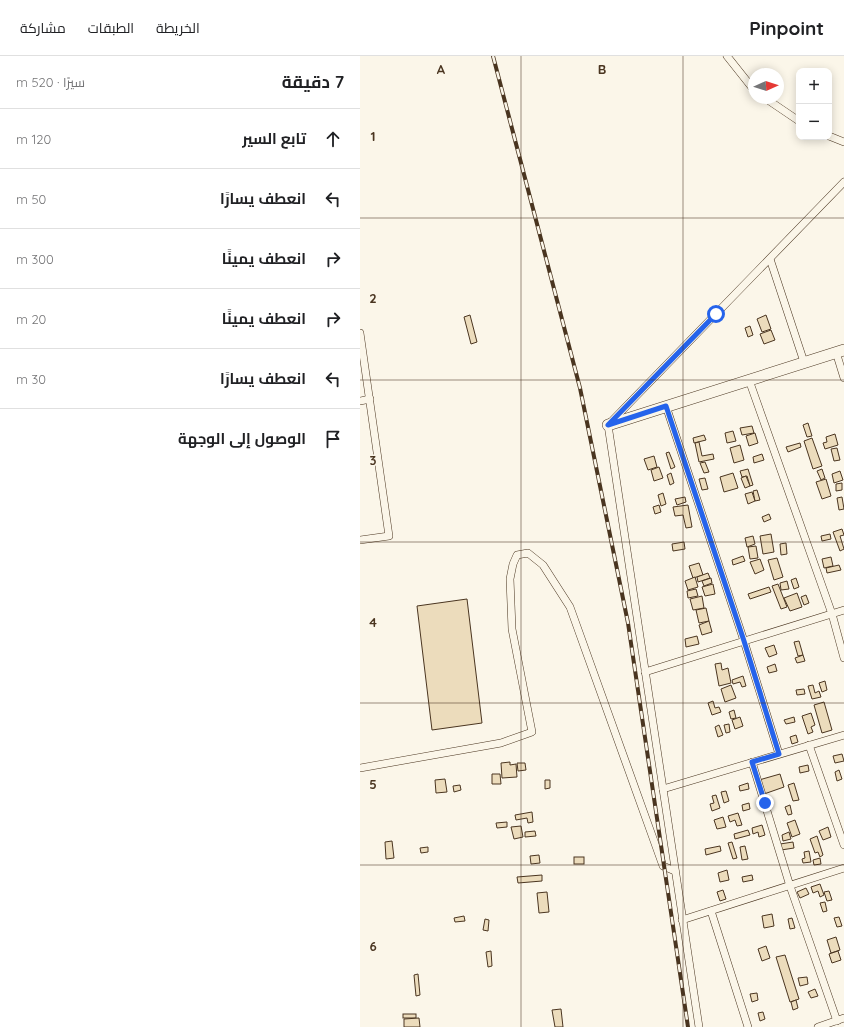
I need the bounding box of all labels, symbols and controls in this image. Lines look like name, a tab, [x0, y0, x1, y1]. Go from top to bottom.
text: Pinpoint	[749, 16, 824, 40]
text: مشاركة	[20, 19, 66, 37]
text: الطبقات	[88, 19, 134, 37]
text: الخريطة	[156, 19, 200, 37]
text: A	[437, 61, 446, 77]
text: B	[598, 61, 606, 77]
north arrow	[748, 68, 784, 104]
map controls	[796, 68, 832, 140]
button: +	[796, 68, 832, 104]
text: 7 دقيقة	[282, 71, 344, 92]
text: سيرًا · 520 m	[16, 74, 85, 90]
button: −	[796, 104, 832, 140]
icon: ahead	[322, 128, 344, 150]
text: 1	[370, 128, 376, 144]
text: تابع السير	[242, 129, 306, 148]
text: 120 m	[16, 131, 51, 147]
icon: left	[322, 188, 344, 210]
text: انعطف يسارًا	[220, 189, 306, 208]
text: 50 m	[16, 191, 46, 207]
icon: right	[322, 248, 344, 270]
text: انعطف يمينًا	[222, 249, 306, 268]
text: 300 m	[16, 251, 54, 267]
text: 2	[369, 290, 377, 306]
route start	[707, 305, 725, 323]
icon: right	[322, 308, 344, 330]
text: انعطف يمينًا	[222, 309, 306, 328]
text: 20 m	[16, 311, 46, 327]
icon: left	[322, 368, 344, 390]
text: انعطف يسارًا	[220, 369, 306, 388]
text: 30 m	[16, 371, 46, 387]
icon: arrive	[322, 428, 344, 450]
text: الوصول إلى الوجهة	[178, 429, 306, 448]
text: 3	[370, 452, 377, 468]
text: 4	[369, 614, 377, 630]
text: 5	[369, 776, 377, 792]
route end	[756, 794, 774, 812]
text: 6	[369, 938, 377, 954]

